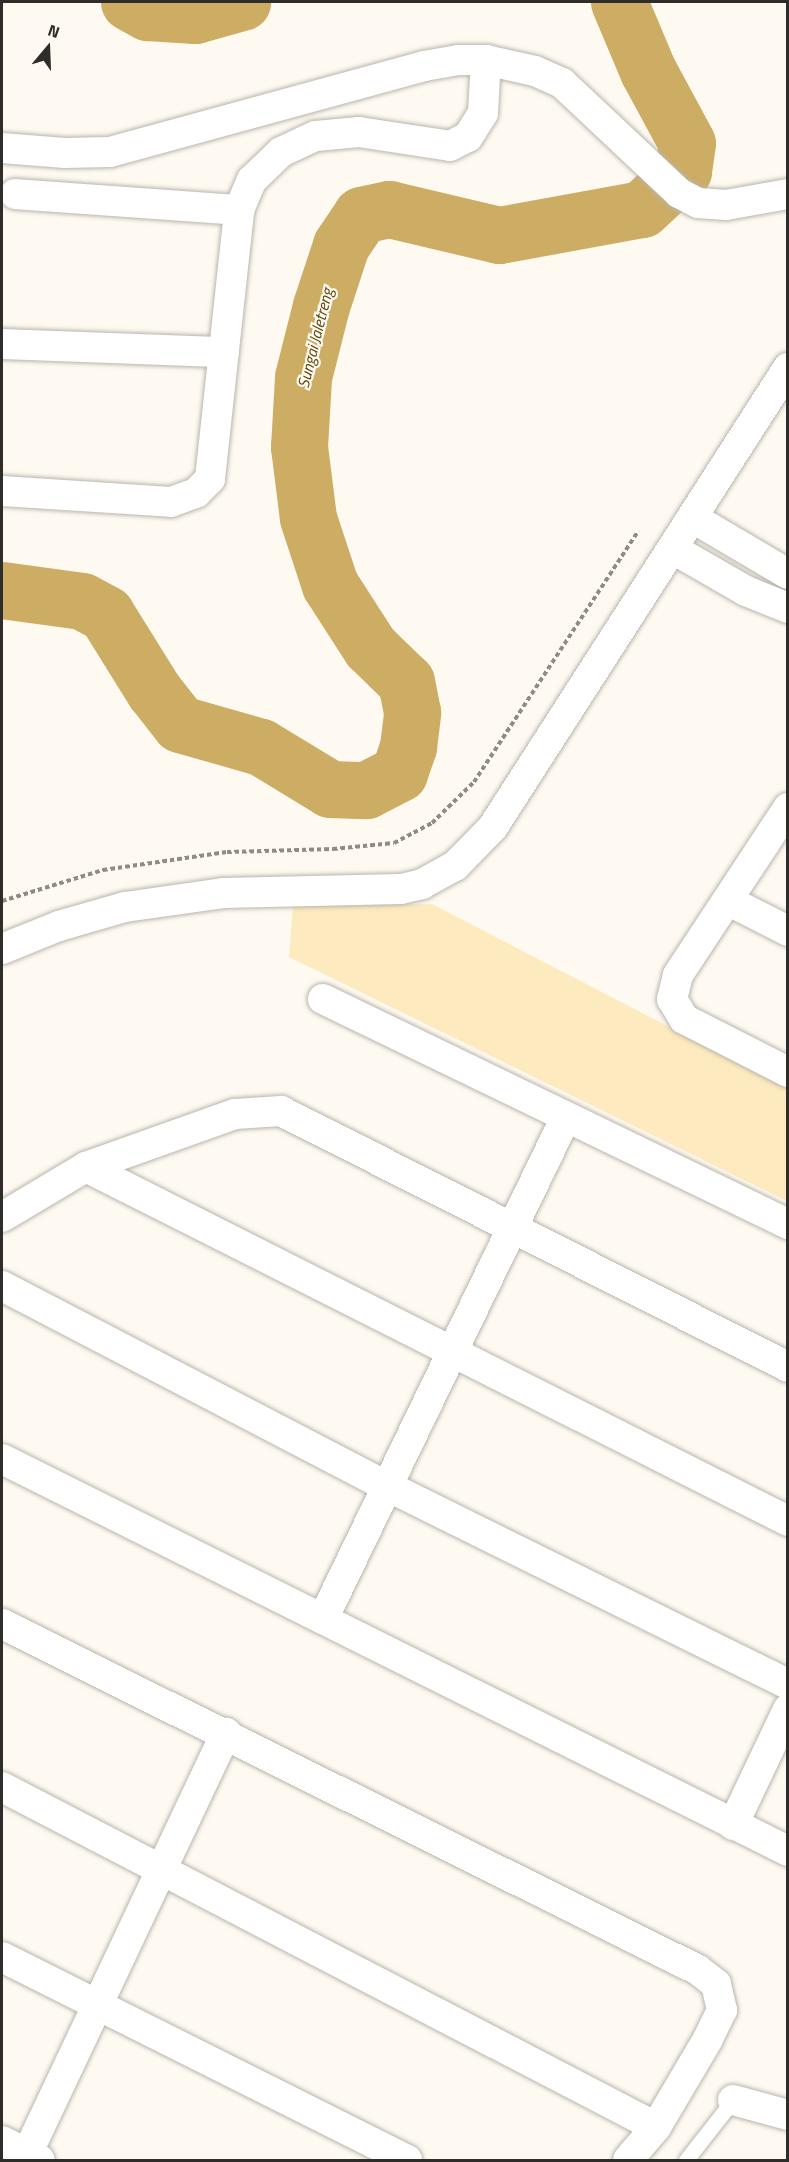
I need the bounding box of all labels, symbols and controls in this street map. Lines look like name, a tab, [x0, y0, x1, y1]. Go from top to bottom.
north arrow	[18, 18, 78, 78]
text: N	[45, 18, 63, 44]
water label: Sungai Jaletreng	[293, 286, 337, 390]

